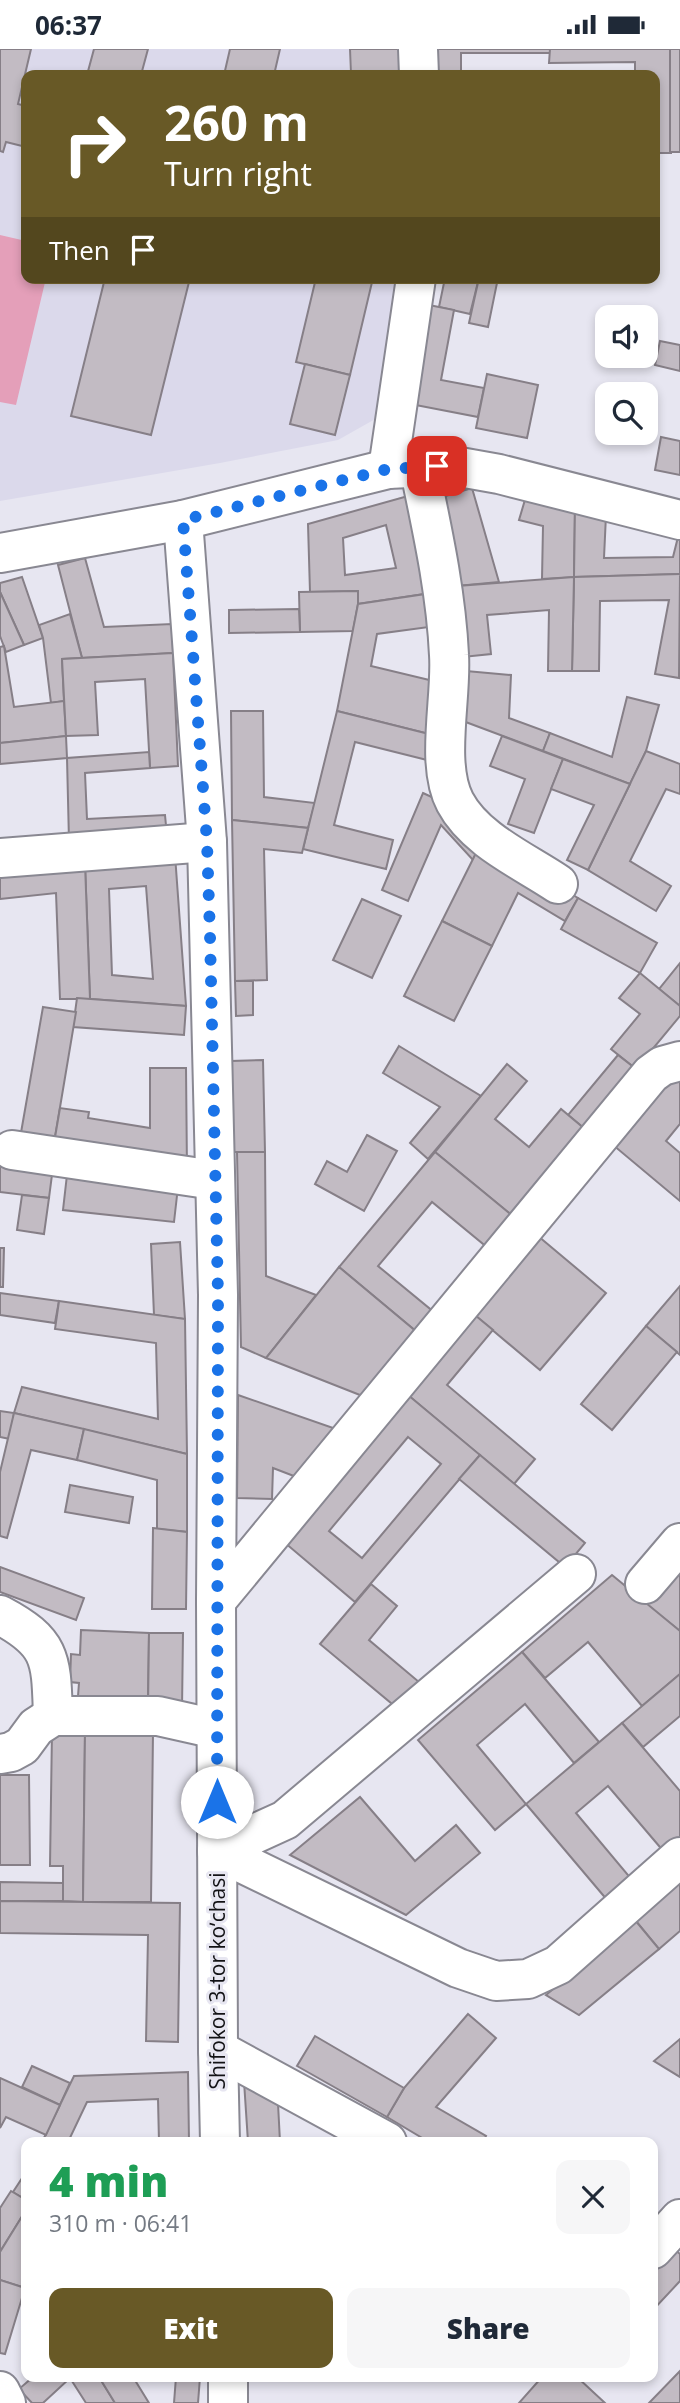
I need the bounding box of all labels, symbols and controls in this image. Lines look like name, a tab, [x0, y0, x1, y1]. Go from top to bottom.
text: 06:37	[35, 7, 102, 43]
text: 260 m	[164, 89, 309, 155]
icon: right	[49, 98, 140, 189]
text: Turn right	[164, 152, 312, 195]
icon: arrive	[124, 231, 162, 269]
text: Then	[49, 232, 110, 268]
map controls	[595, 305, 658, 445]
button: sound	[595, 305, 658, 368]
button: search	[595, 382, 658, 445]
pin	[407, 436, 467, 496]
icon: arrive	[418, 447, 456, 485]
position arrow	[180, 1765, 254, 1839]
street label: Shifokor 3-tor koʼchasi	[203, 1872, 231, 2090]
text: 4 min	[49, 2152, 168, 2209]
button: close	[556, 2160, 630, 2234]
text: 310 m · 06:41	[49, 2207, 192, 2239]
button: Exit	[49, 2288, 333, 2368]
button: Share	[347, 2288, 630, 2368]

